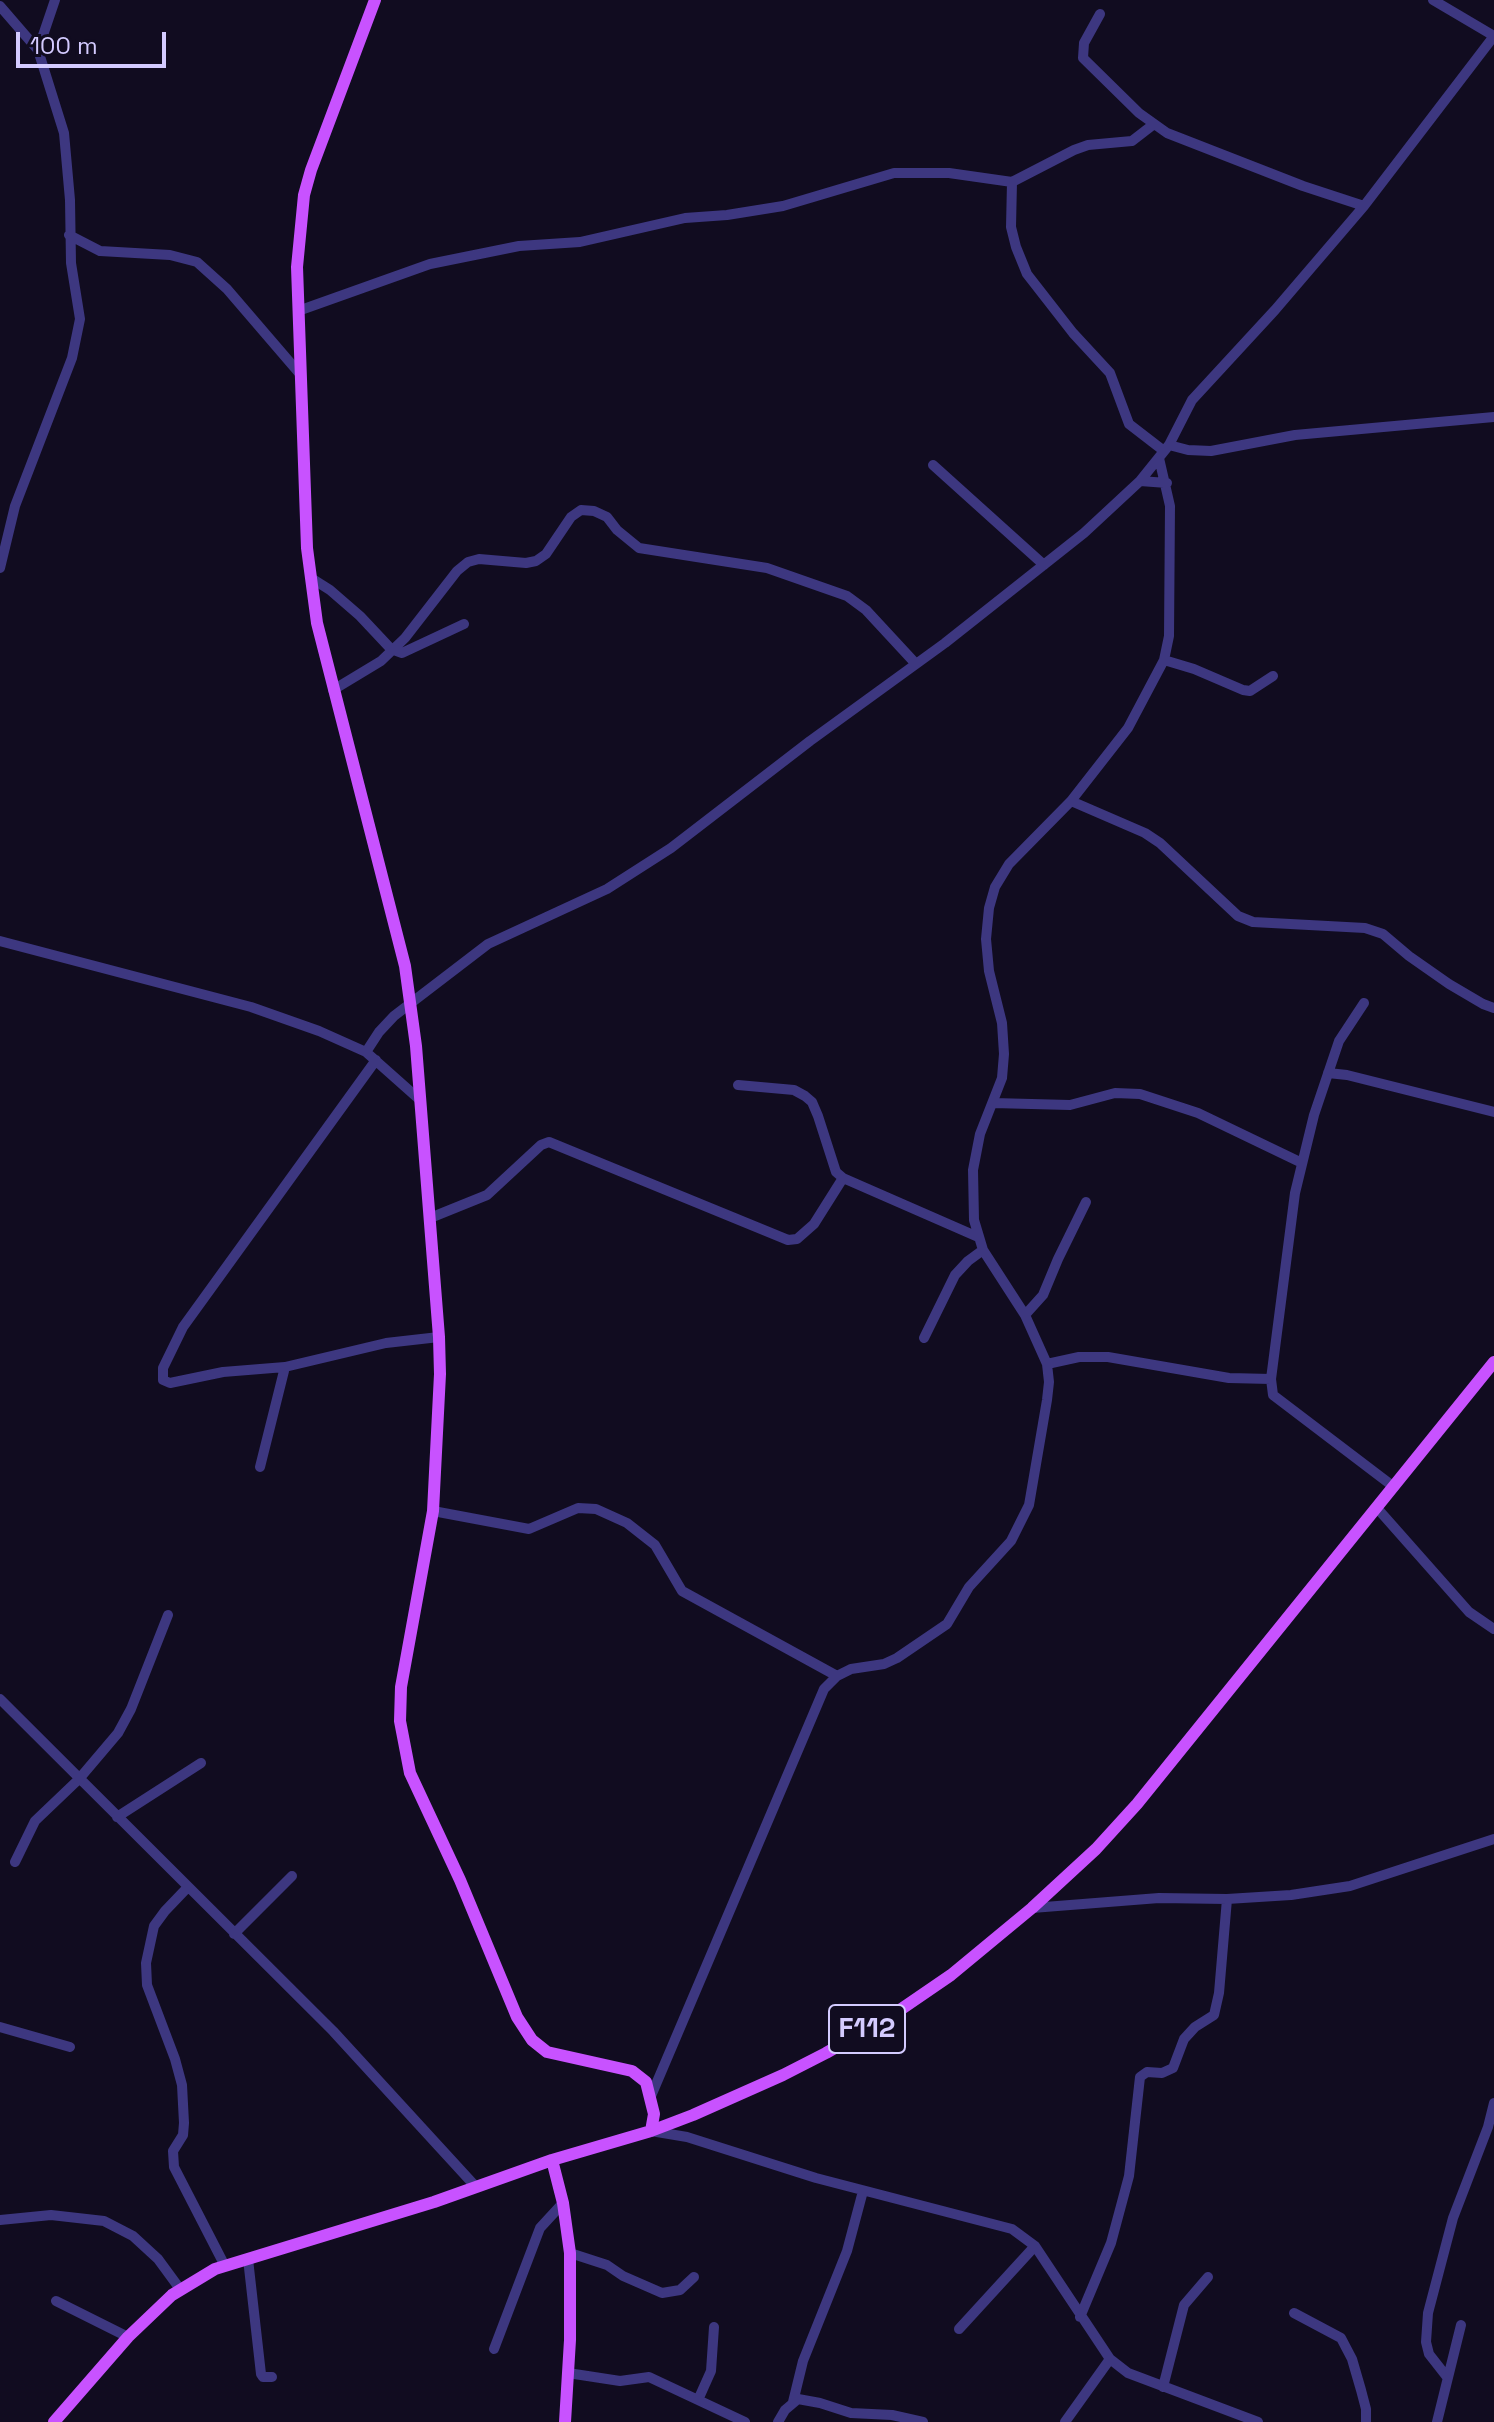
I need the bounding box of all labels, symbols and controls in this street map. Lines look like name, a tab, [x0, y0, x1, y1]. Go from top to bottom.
scale bar	[20, 16, 170, 66]
text: 100 m	[30, 30, 98, 61]
road number: F112	[829, 2005, 905, 2053]

